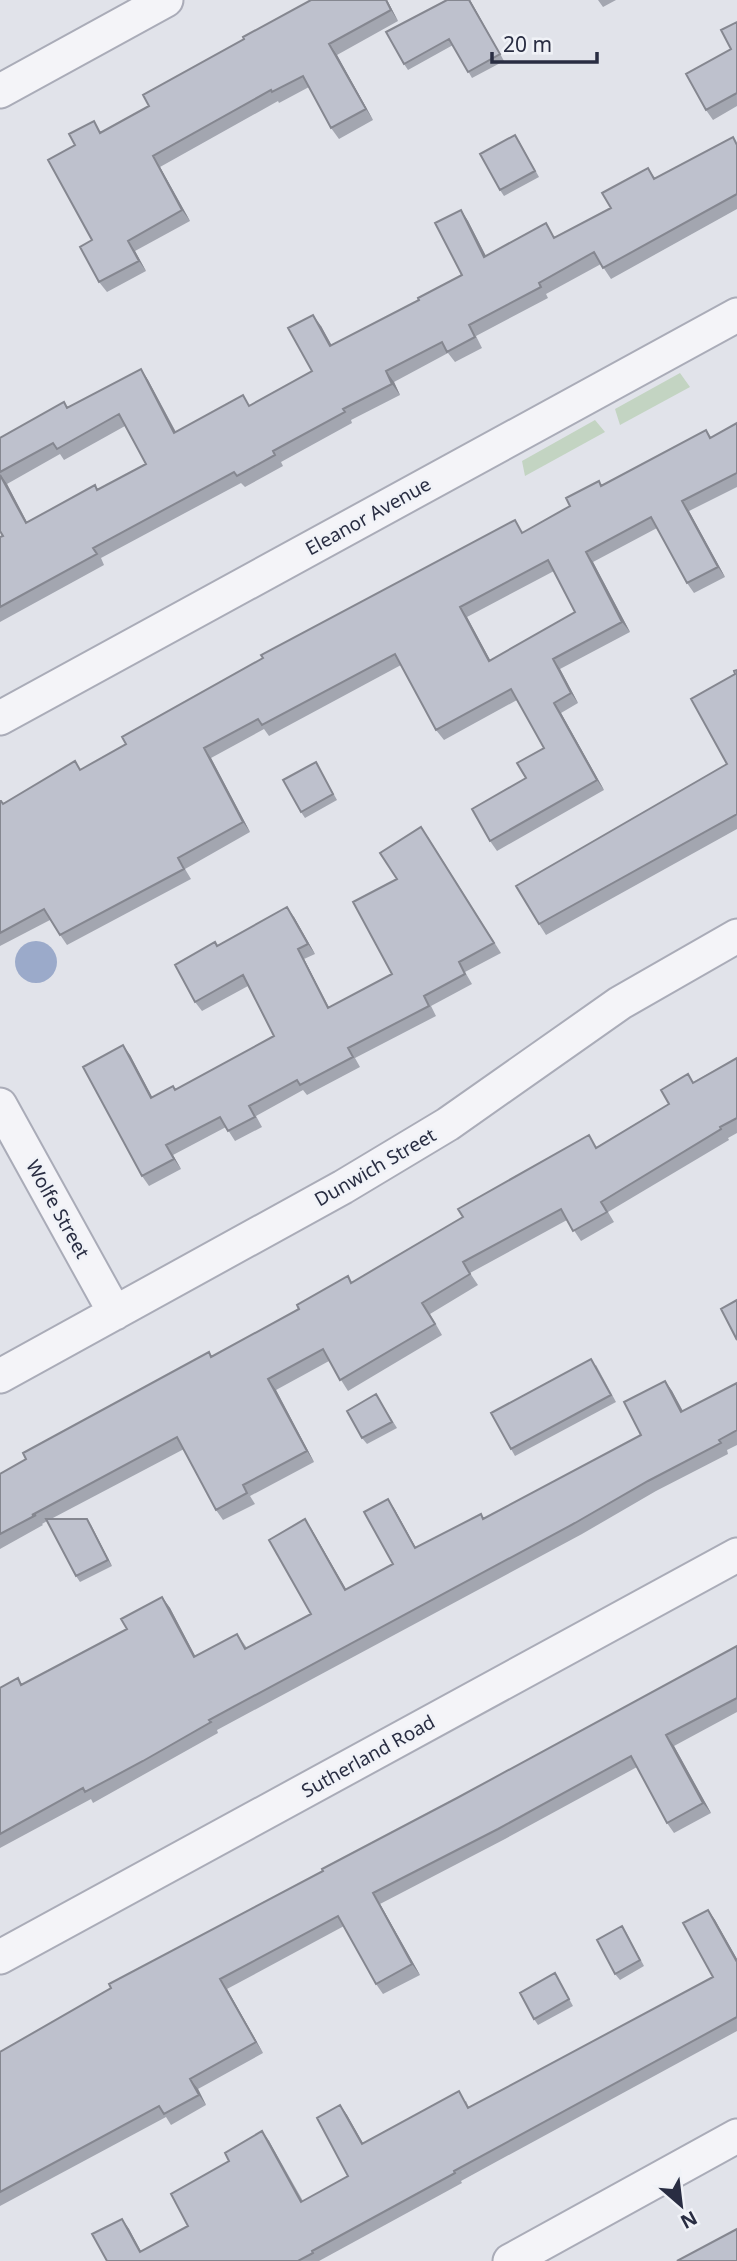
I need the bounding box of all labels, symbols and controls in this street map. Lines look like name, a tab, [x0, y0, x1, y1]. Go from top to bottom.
scale bar	[492, 21, 597, 65]
text: 20 m	[503, 30, 552, 58]
street label: Eleanor Avenue	[301, 471, 435, 561]
street label: Dunwich Street	[310, 1122, 441, 1212]
street label: Wolfe Street	[20, 1155, 96, 1263]
street label: Sutherland Road	[297, 1709, 439, 1803]
north arrow	[646, 2170, 716, 2240]
text: N	[676, 2205, 702, 2235]

